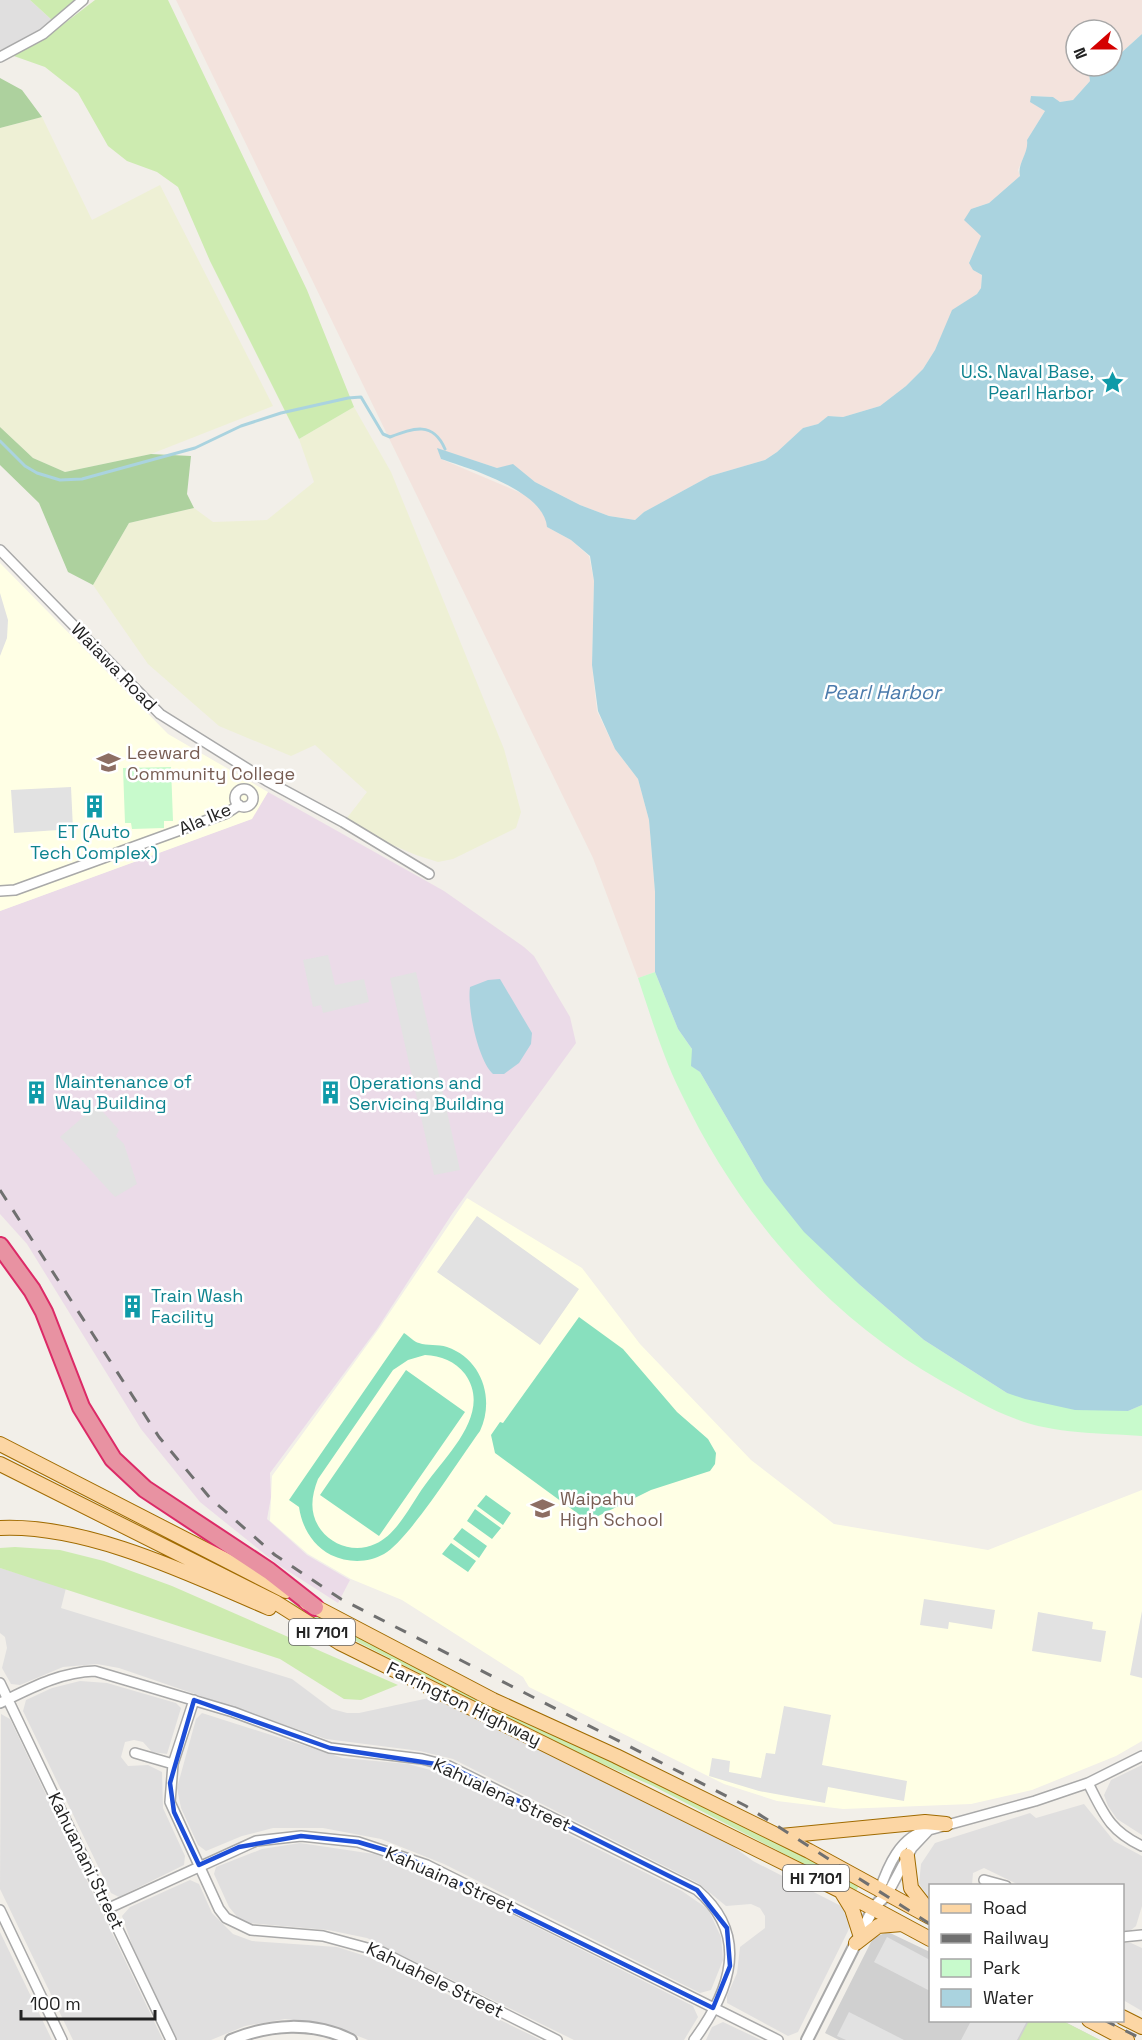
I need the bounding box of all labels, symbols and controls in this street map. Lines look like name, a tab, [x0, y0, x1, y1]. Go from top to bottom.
north arrow	[1064, 18, 1124, 78]
text: N	[1069, 44, 1092, 62]
place label: U.S. Naval Base, Pearl Harbor	[961, 360, 1094, 404]
place icon: U.S. Naval Base, Pearl Harbor	[1099, 369, 1125, 395]
street label: Waiawa Road	[67, 618, 162, 716]
water label: Pearl Harbor	[823, 679, 943, 705]
place label: Leeward Community College	[127, 741, 295, 785]
school or university icon: Leeward Community College	[96, 750, 122, 776]
building icon: ET (Auto Tech Complex)	[81, 793, 107, 819]
street label: Ala Ike	[175, 797, 235, 840]
place label: ET (Auto Tech Complex)	[30, 820, 158, 864]
place label: Maintenance of Way Building	[55, 1070, 192, 1114]
place label: Operations and Servicing Building	[349, 1071, 504, 1115]
building icon: Maintenance of Way Building	[24, 1079, 50, 1105]
building icon: Operations and Servicing Building	[318, 1080, 344, 1106]
place label: Train Wash Facility	[151, 1284, 243, 1328]
building icon: Train Wash Facility	[120, 1293, 146, 1319]
place label: Waipahu High School	[560, 1487, 663, 1531]
school or university icon: Waipahu High School	[529, 1496, 555, 1522]
road number: HI 7101	[289, 1619, 355, 1645]
street label: Farrington Highway	[383, 1656, 545, 1751]
street label: Kahualena Street	[430, 1752, 575, 1837]
street label: Kahuanani Street	[43, 1788, 130, 1933]
street label: Kahuaina Street	[382, 1841, 518, 1918]
road number: HI 7101	[783, 1865, 849, 1891]
legend	[929, 1884, 1124, 2022]
text: Road	[983, 1896, 1027, 1919]
text: Railway	[983, 1926, 1049, 1949]
street label: Kahuahele Street	[363, 1936, 508, 2023]
text: Park	[983, 1956, 1021, 1979]
scale bar	[21, 1983, 154, 2021]
text: Water	[983, 1986, 1034, 2009]
text: 100 m	[30, 1992, 81, 2015]

